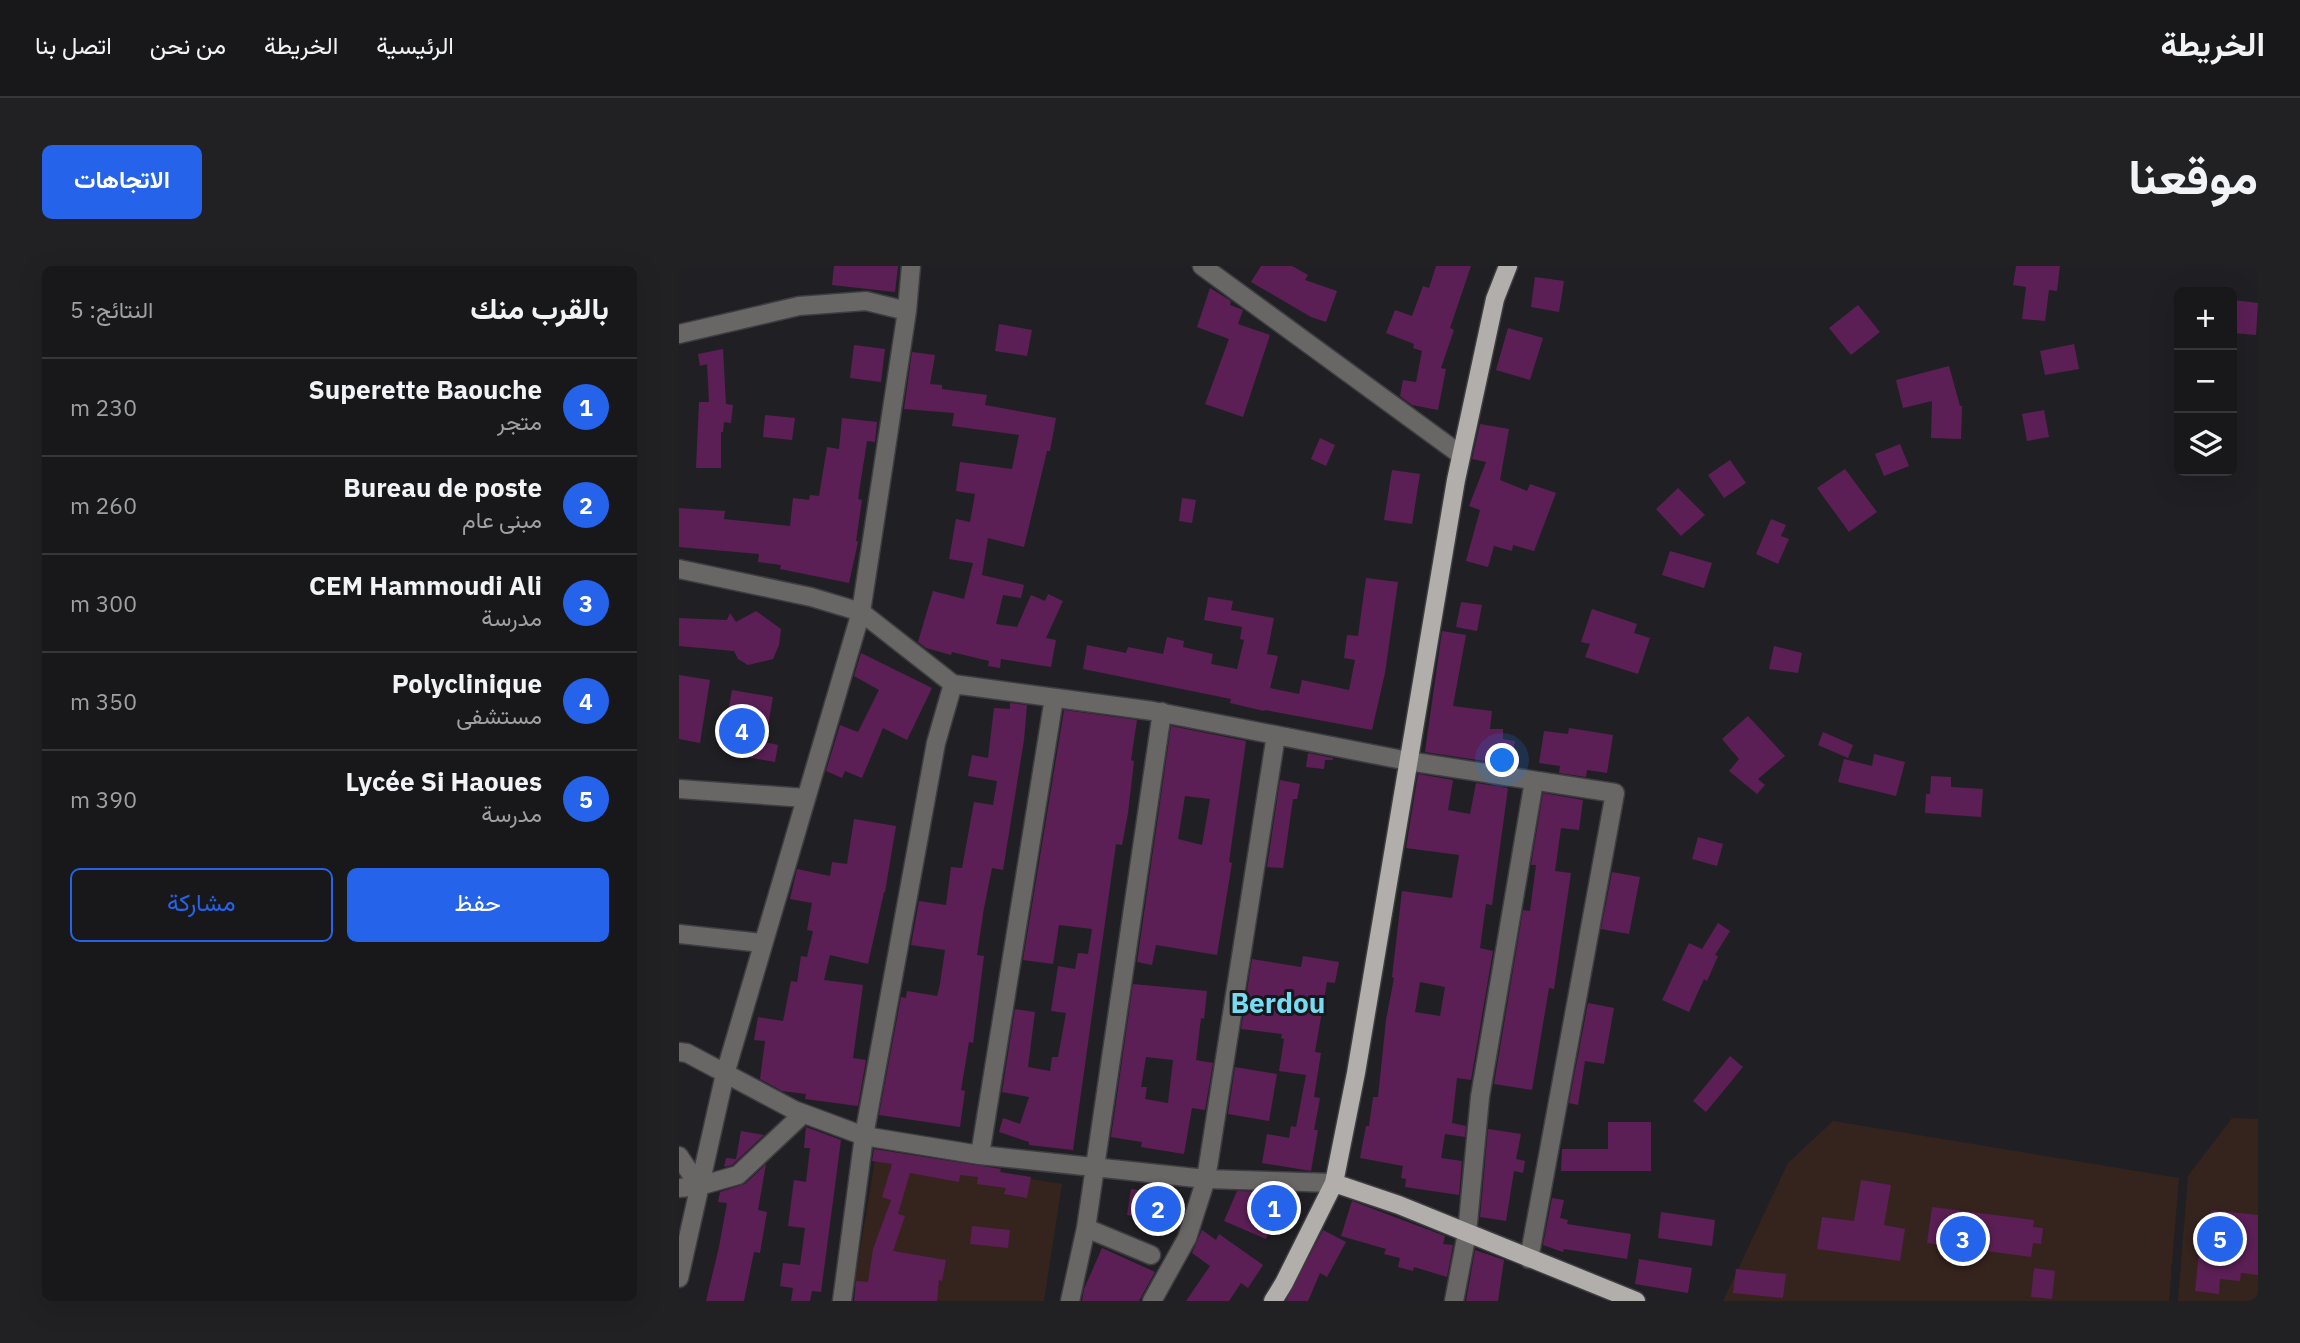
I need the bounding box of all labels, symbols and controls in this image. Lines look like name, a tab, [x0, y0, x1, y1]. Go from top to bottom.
text: الخريطة	[2161, 22, 2265, 65]
text: اتصل بنا	[35, 29, 112, 61]
text: من نحن	[150, 29, 226, 61]
text: الخريطة	[264, 29, 338, 61]
text: الرئيسية	[376, 29, 454, 61]
text: موقعنا	[2128, 144, 2258, 207]
button: الاتجاهات	[42, 145, 202, 219]
map controls	[2174, 287, 2237, 476]
button: +	[2174, 287, 2237, 350]
text: بالقرب منك	[470, 288, 609, 327]
text: النتائج: 5	[70, 294, 153, 324]
button: −	[2174, 350, 2237, 413]
text: Superette Baouche	[309, 372, 542, 406]
text: 230 m	[70, 392, 137, 422]
text: 1	[579, 392, 593, 422]
text: متجر	[497, 406, 542, 436]
button: layers	[2174, 413, 2237, 476]
text: Bureau de poste	[343, 470, 542, 504]
text: 260 m	[70, 490, 137, 520]
text: 2	[579, 490, 593, 520]
text: مبنى عام	[462, 504, 542, 534]
text: CEM Hammoudi Ali	[309, 568, 542, 602]
text: 300 m	[70, 588, 137, 618]
text: 3	[579, 588, 593, 618]
text: مدرسة	[481, 602, 542, 632]
text: Polyclinique	[392, 666, 542, 700]
text: 350 m	[70, 686, 137, 716]
text: 4	[579, 686, 593, 716]
text: مستشفى	[456, 700, 542, 730]
pin: 4	[719, 705, 765, 757]
your location	[1485, 743, 1519, 777]
text: Lycée Si Haoues	[345, 764, 542, 798]
text: 390 m	[70, 784, 137, 814]
text: 5	[579, 784, 593, 814]
text: مدرسة	[481, 798, 542, 828]
button: مشاركة	[70, 868, 333, 942]
button: حفظ	[347, 868, 609, 942]
district label: Berdou	[1230, 984, 1326, 1021]
pin: 1	[1251, 1182, 1297, 1234]
pin: 2	[1135, 1183, 1181, 1235]
pin: 3	[1940, 1213, 1986, 1265]
pin: 5	[2197, 1213, 2243, 1265]

